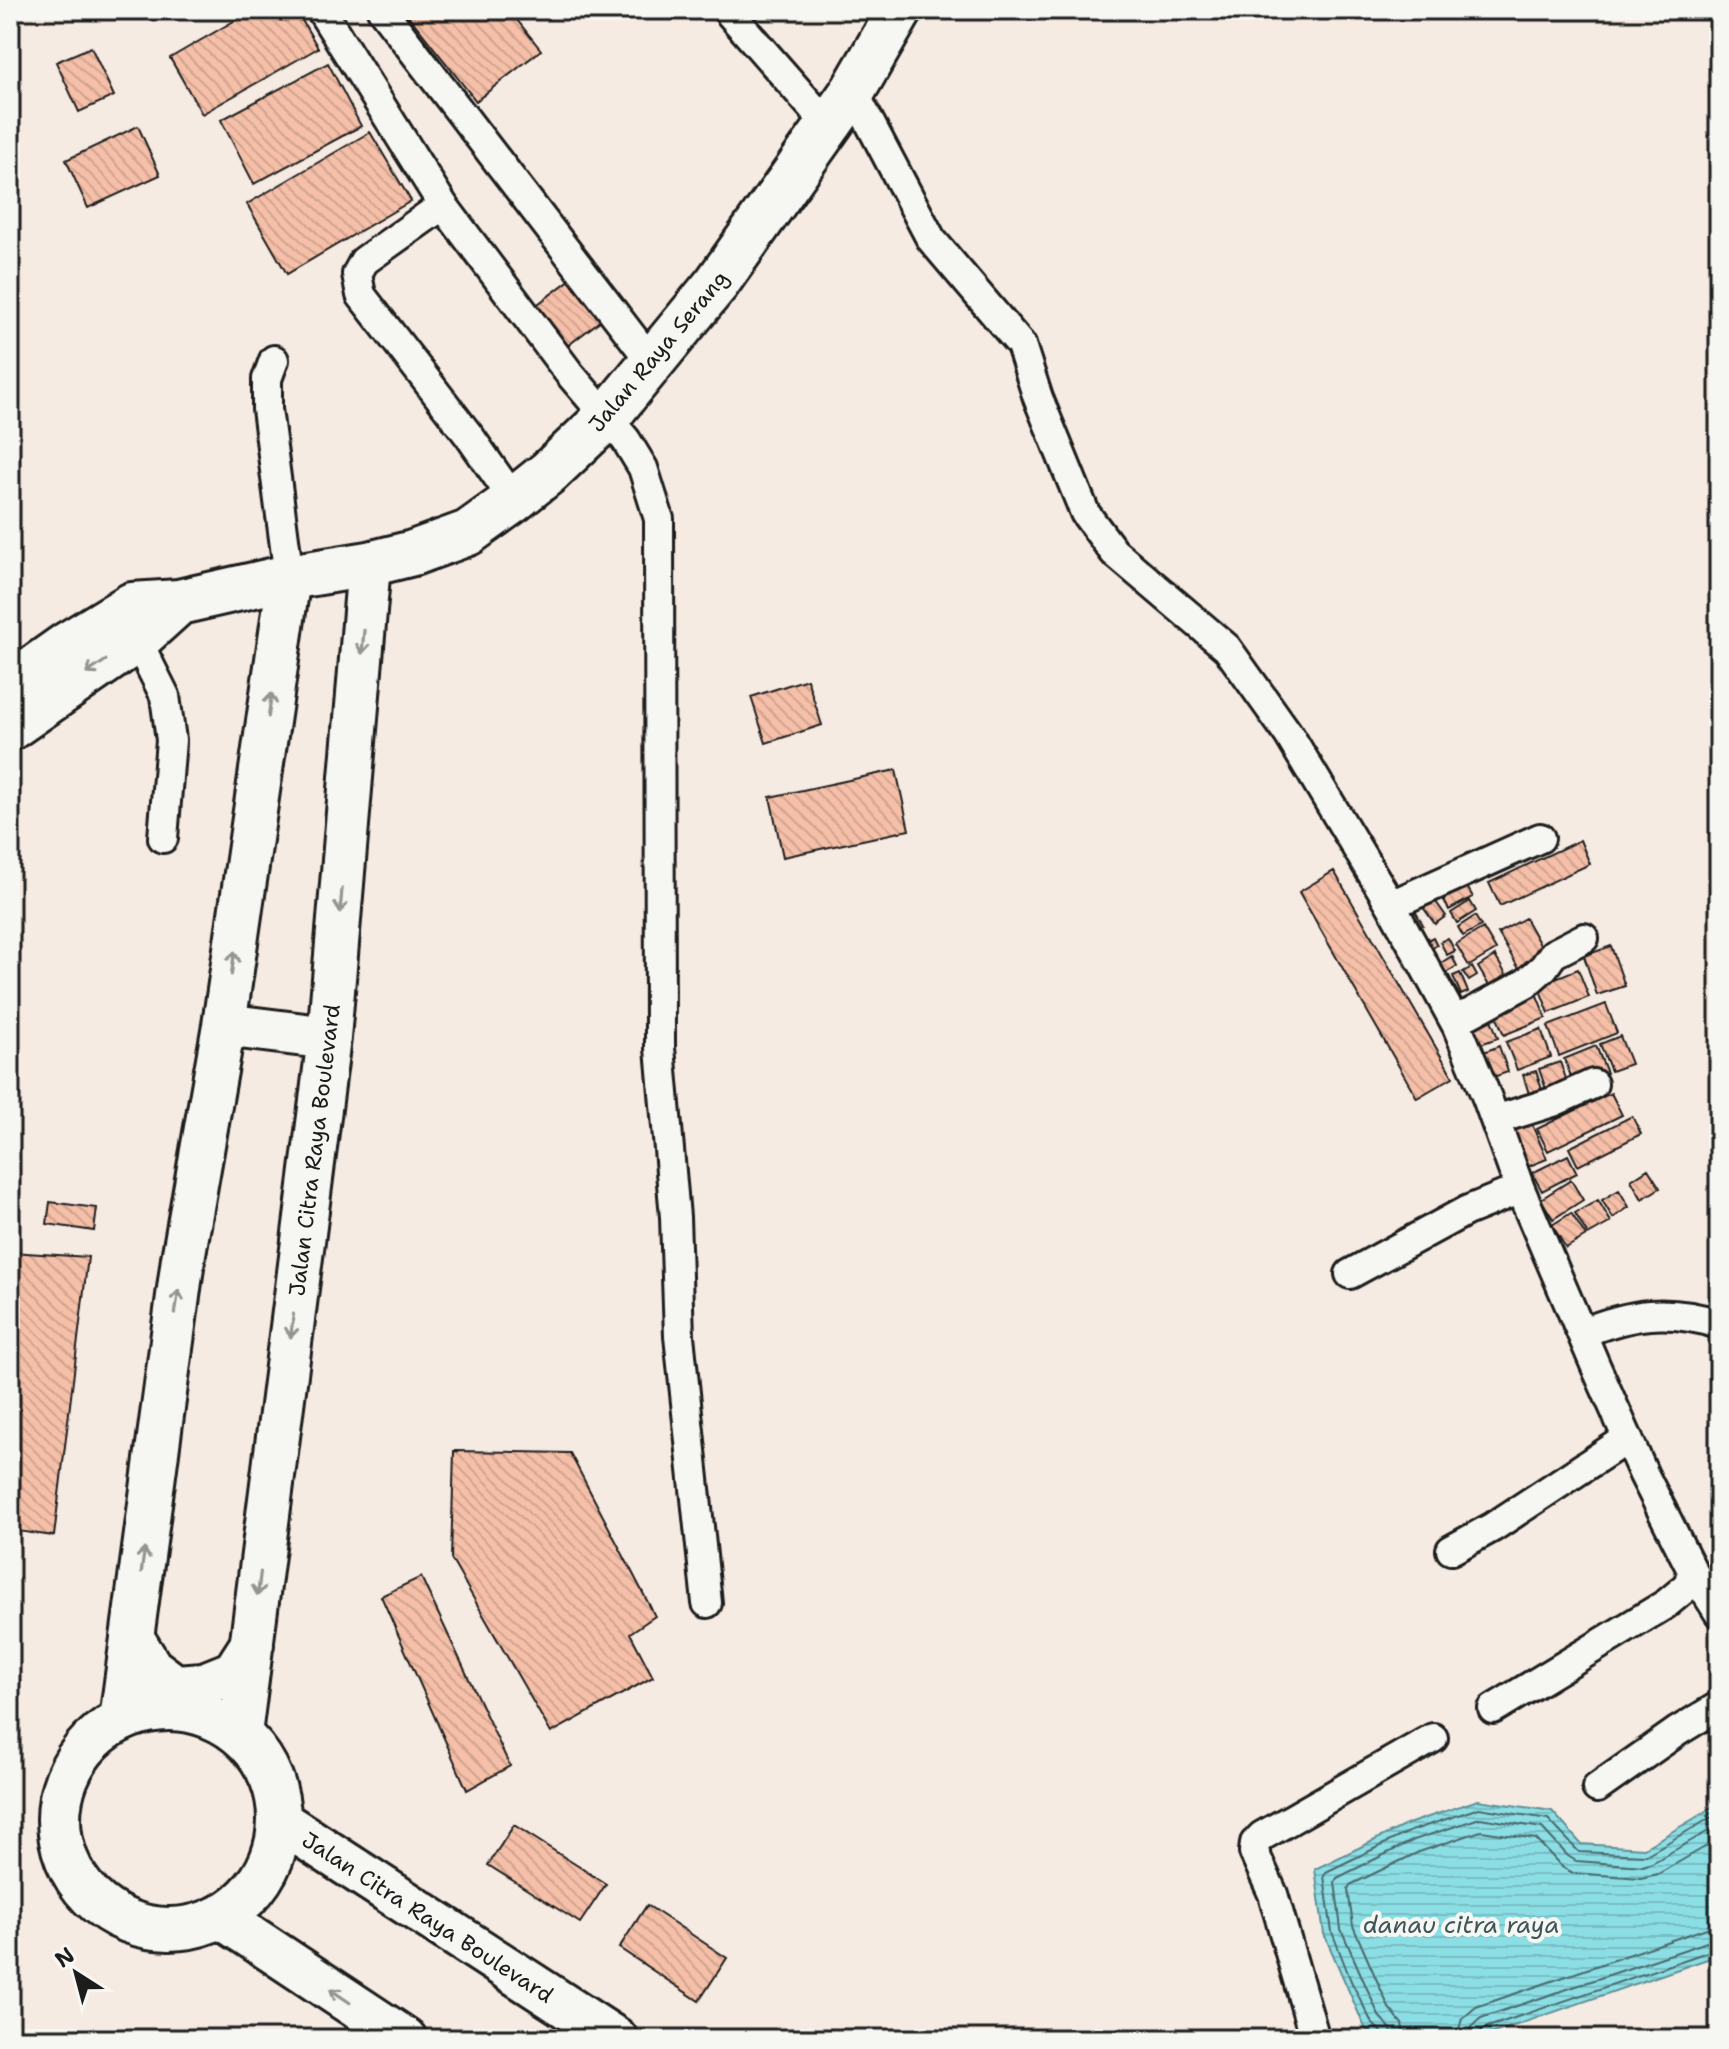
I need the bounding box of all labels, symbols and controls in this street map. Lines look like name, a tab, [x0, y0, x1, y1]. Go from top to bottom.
street label: Jalan Raya Serang	[582, 264, 735, 438]
one-way arrow	[355, 628, 370, 655]
one-way arrow	[86, 659, 108, 676]
one-way arrow	[263, 693, 278, 719]
one-way arrow	[333, 887, 348, 914]
one-way arrow	[226, 951, 241, 976]
street label: Jalan Citra Raya Boulevard	[282, 1002, 347, 1298]
one-way arrow	[170, 1290, 185, 1315]
one-way arrow	[284, 1313, 299, 1339]
one-way arrow	[136, 1548, 151, 1573]
one-way arrow	[252, 1570, 267, 1597]
street label: Jalan Citra Raya Boulevard	[297, 1825, 559, 2010]
water label: danau citra raya	[1363, 1909, 1559, 1941]
north arrow	[36, 1933, 116, 2013]
text: N	[49, 1940, 80, 1974]
one-way arrow	[330, 1988, 352, 2004]

